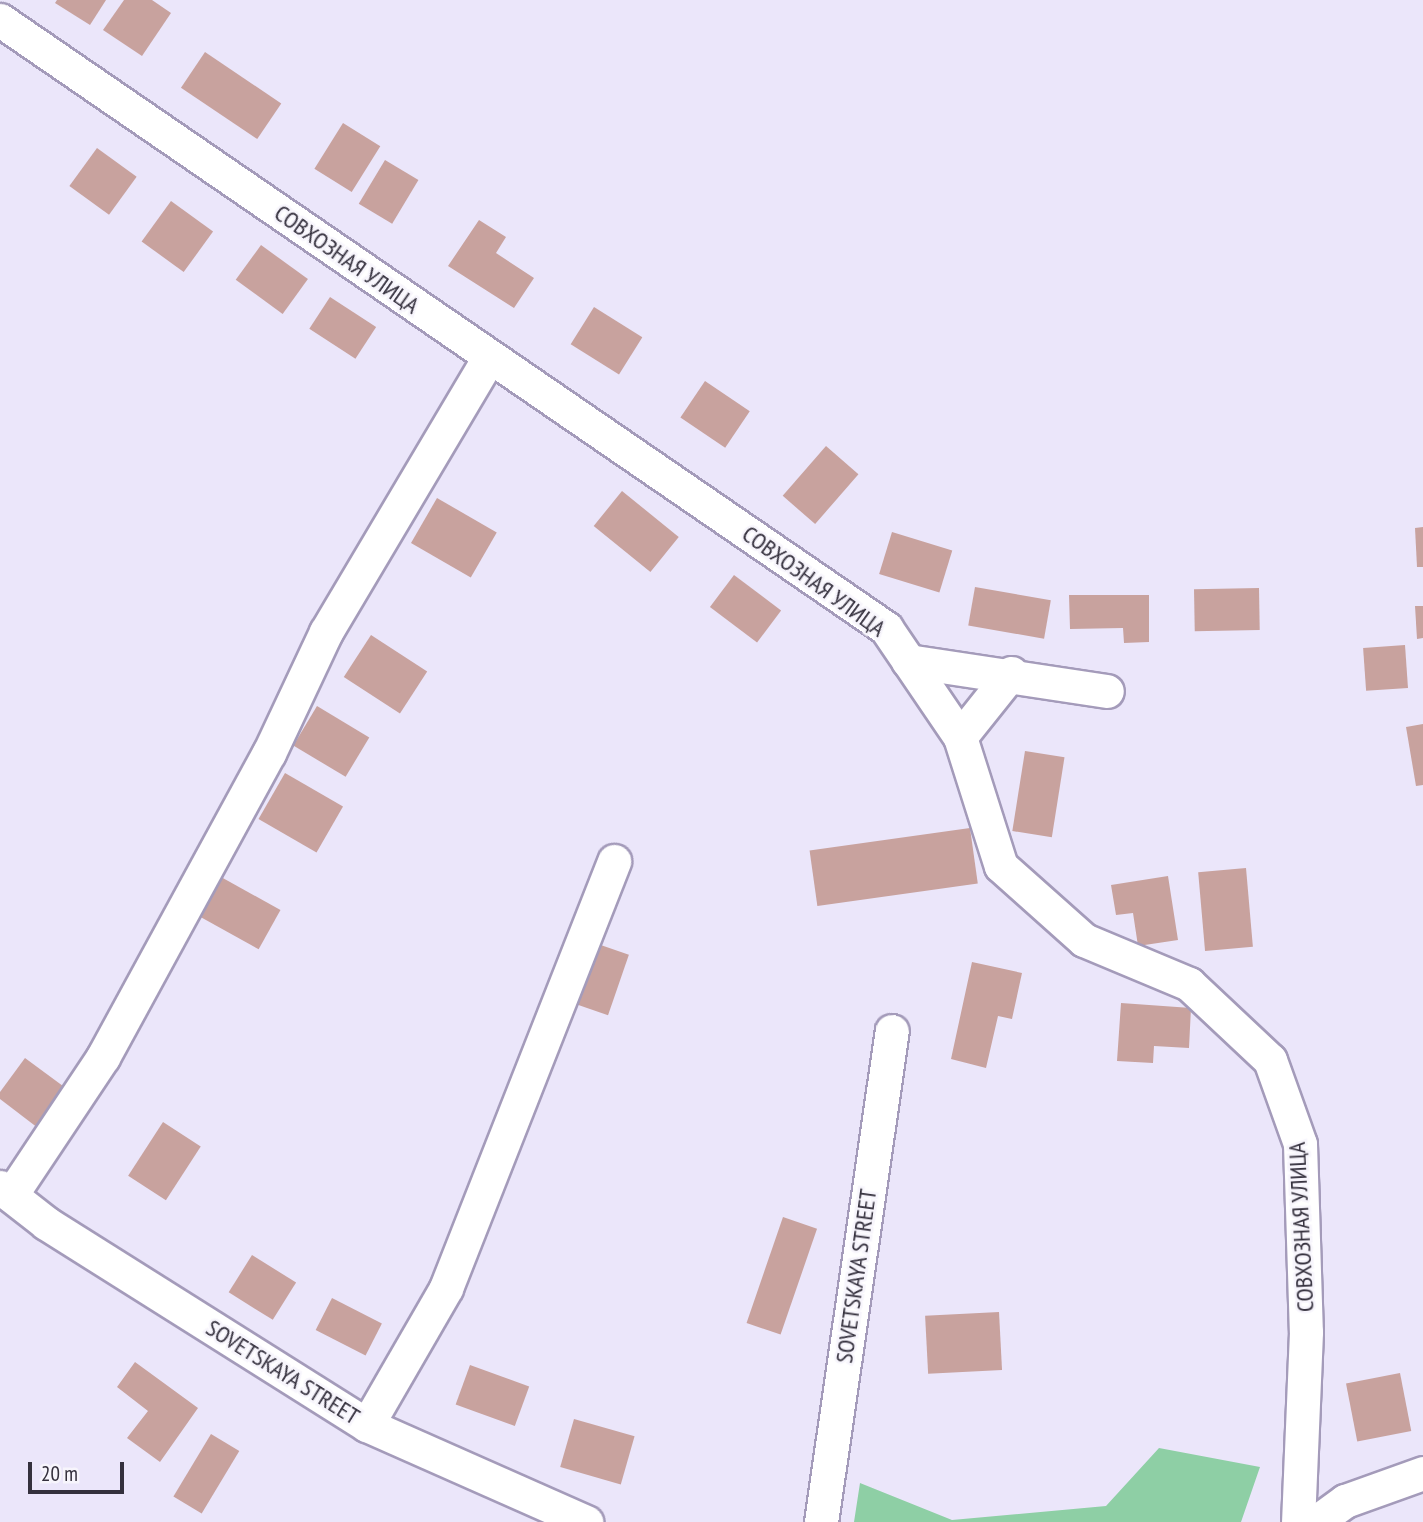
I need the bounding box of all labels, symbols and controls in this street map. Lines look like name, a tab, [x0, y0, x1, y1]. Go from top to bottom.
street label: СОВХОЗНАЯ УЛИЦА	[269, 198, 425, 320]
street label: СОВХОЗНАЯ УЛИЦА	[737, 519, 891, 643]
street label: СОВХОЗНАЯ УЛИЦА	[1282, 1141, 1320, 1313]
street label: SOVETSKAYA STREET	[829, 1187, 883, 1365]
street label: SOVETSKAYA STREET	[201, 1313, 365, 1431]
scale bar	[32, 1448, 128, 1492]
text: 20 m	[41, 1460, 78, 1487]

